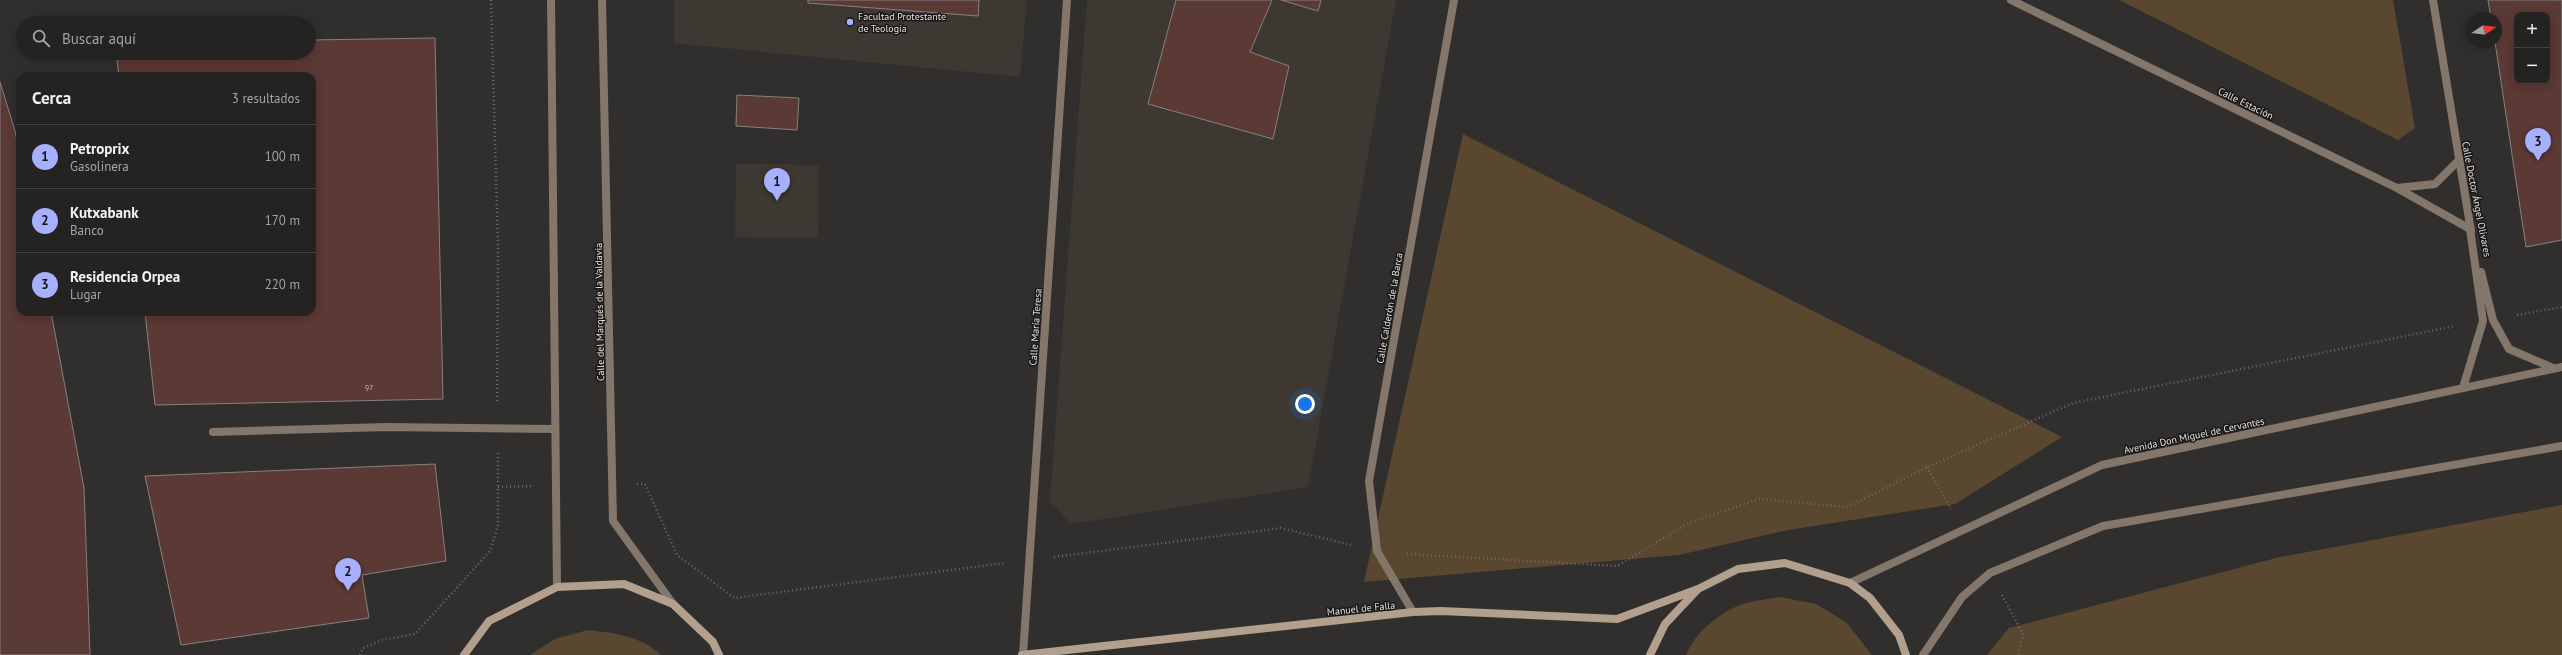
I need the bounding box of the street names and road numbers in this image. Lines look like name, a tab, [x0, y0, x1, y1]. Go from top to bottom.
street label: Calle Estación	[2216, 84, 2276, 122]
street label: Calle Doctor Ángel Olivares	[2459, 140, 2494, 258]
street label: Calle del Marqués de la Valdavia	[592, 243, 607, 381]
street label: Calle Calderón de la Barca	[1373, 252, 1406, 364]
street label: Calle María Teresa	[1026, 288, 1045, 366]
street label: Avenida Don Miguel de Cervantes	[2123, 414, 2266, 457]
street label: Manuel de Falla	[1326, 598, 1396, 619]

